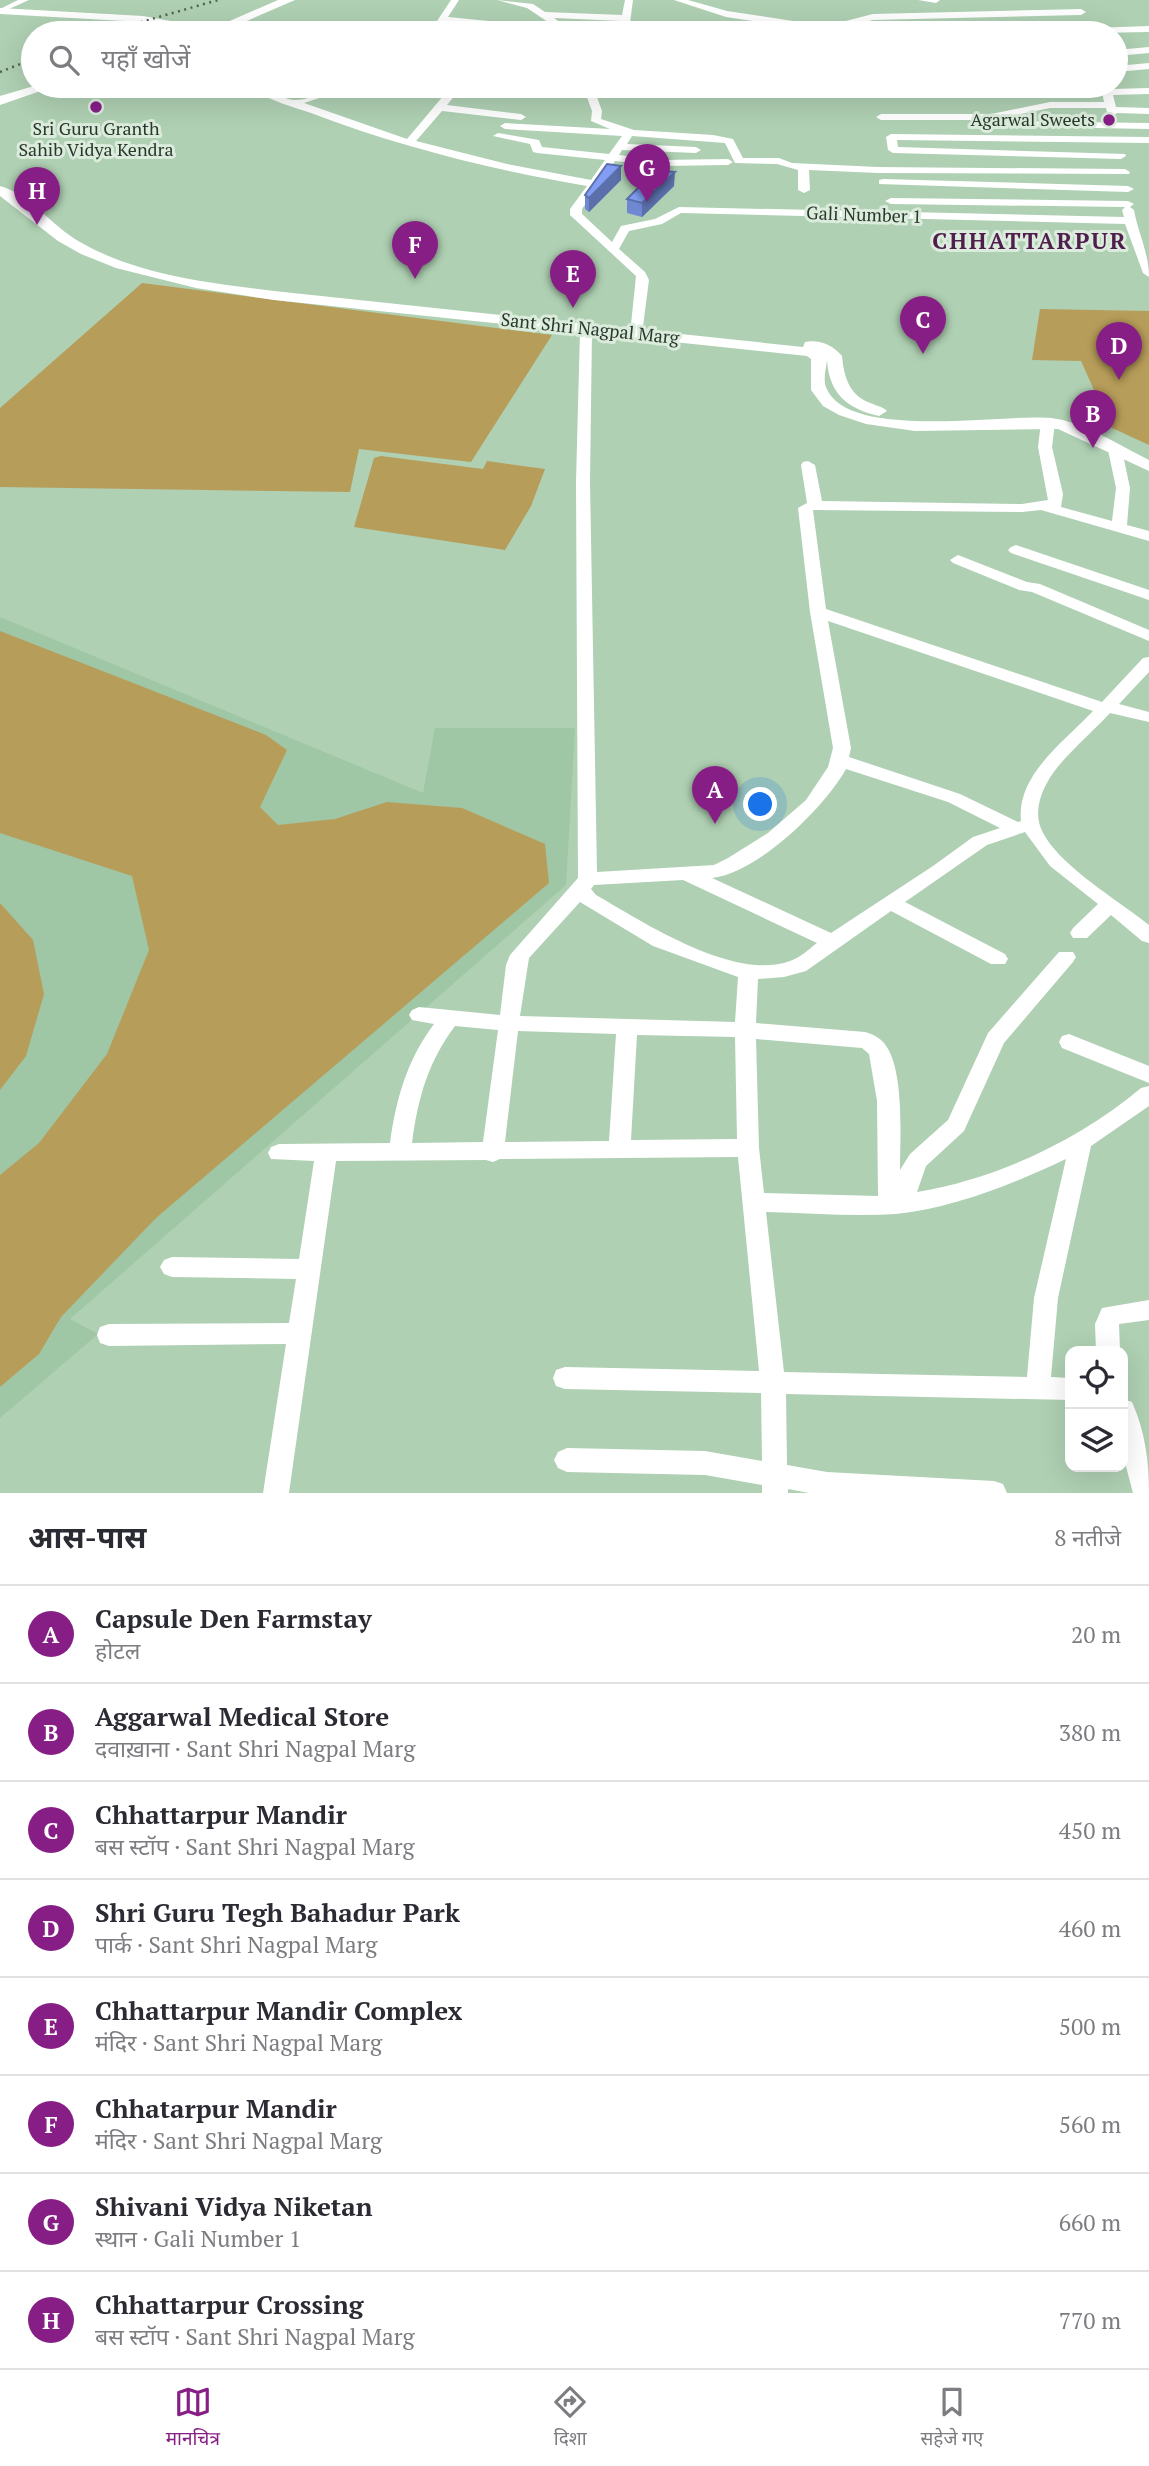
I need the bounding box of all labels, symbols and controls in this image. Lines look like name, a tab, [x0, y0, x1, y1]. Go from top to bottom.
search box	[21, 21, 1128, 98]
icon: search	[45, 41, 83, 79]
text: यहाँ खोजें	[101, 41, 190, 75]
marker: Sri Guru Granth Sahib Vidya Kendra	[88, 99, 104, 115]
place label: Agarwal Sweets	[971, 107, 1095, 131]
marker: Agarwal Sweets	[1101, 112, 1117, 128]
place label: Sri Guru Granth Sahib Vidya Kendra	[18, 116, 174, 161]
pin: G	[624, 144, 670, 202]
pin: H	[14, 167, 60, 225]
street label: Gali Number 1	[806, 200, 922, 228]
pin: F	[392, 221, 438, 279]
district label: CHHATTARPUR	[932, 225, 1128, 256]
pin: E	[550, 250, 596, 308]
pin: C	[900, 296, 946, 354]
street label: Sant Shri Nagpal Marg	[500, 307, 681, 349]
pin: D	[1096, 322, 1142, 380]
pin: B	[1070, 390, 1116, 448]
pin: A	[692, 766, 738, 824]
your location	[743, 787, 777, 821]
map controls	[1065, 1346, 1128, 1472]
button: locate	[1065, 1346, 1128, 1409]
button: layers	[1065, 1409, 1128, 1472]
text: आस-पास	[28, 1517, 146, 1557]
text: 8 नतीजे	[1054, 1522, 1121, 1553]
text: Capsule Den Farmstay	[95, 1601, 372, 1635]
text: A	[43, 1619, 59, 1650]
text: 20 m	[1071, 1619, 1121, 1650]
text: होटल	[95, 1635, 140, 1666]
text: Aggarwal Medical Store	[95, 1699, 389, 1733]
text: B	[44, 1717, 58, 1748]
text: 380 m	[1059, 1717, 1121, 1748]
text: दवाख़ाना · Sant Shri Nagpal Marg	[95, 1733, 415, 1764]
text: Chhattarpur Mandir	[95, 1797, 347, 1831]
text: C	[44, 1815, 59, 1846]
text: 450 m	[1059, 1815, 1121, 1846]
text: बस स्टॉप · Sant Shri Nagpal Marg	[95, 1831, 415, 1862]
text: Shri Guru Tegh Bahadur Park	[95, 1895, 460, 1929]
text: D	[43, 1913, 59, 1944]
text: 460 m	[1059, 1913, 1121, 1944]
text: पार्क · Sant Shri Nagpal Marg	[95, 1929, 377, 1960]
text: Chhattarpur Mandir Complex	[95, 1993, 462, 2027]
text: E	[44, 2011, 58, 2042]
text: 500 m	[1059, 2011, 1121, 2042]
text: मंदिर · Sant Shri Nagpal Marg	[95, 2027, 382, 2058]
text: Chhatarpur Mandir	[95, 2091, 337, 2125]
text: F	[44, 2109, 58, 2140]
text: 560 m	[1059, 2109, 1121, 2140]
text: मंदिर · Sant Shri Nagpal Marg	[95, 2125, 382, 2156]
text: Shivani Vidya Niketan	[95, 2189, 372, 2223]
text: G	[43, 2207, 59, 2238]
text: 660 m	[1059, 2207, 1121, 2238]
text: स्थान · Gali Number 1	[95, 2223, 301, 2254]
text: Chhattarpur Crossing	[95, 2287, 363, 2321]
text: H	[42, 2305, 60, 2336]
text: 770 m	[1059, 2305, 1121, 2336]
text: बस स्टॉप · Sant Shri Nagpal Marg	[95, 2321, 415, 2352]
tab: मानचित्र	[166, 2383, 220, 2453]
tab: दिशा	[551, 2383, 589, 2453]
tab: सहेजे गए	[920, 2383, 983, 2453]

